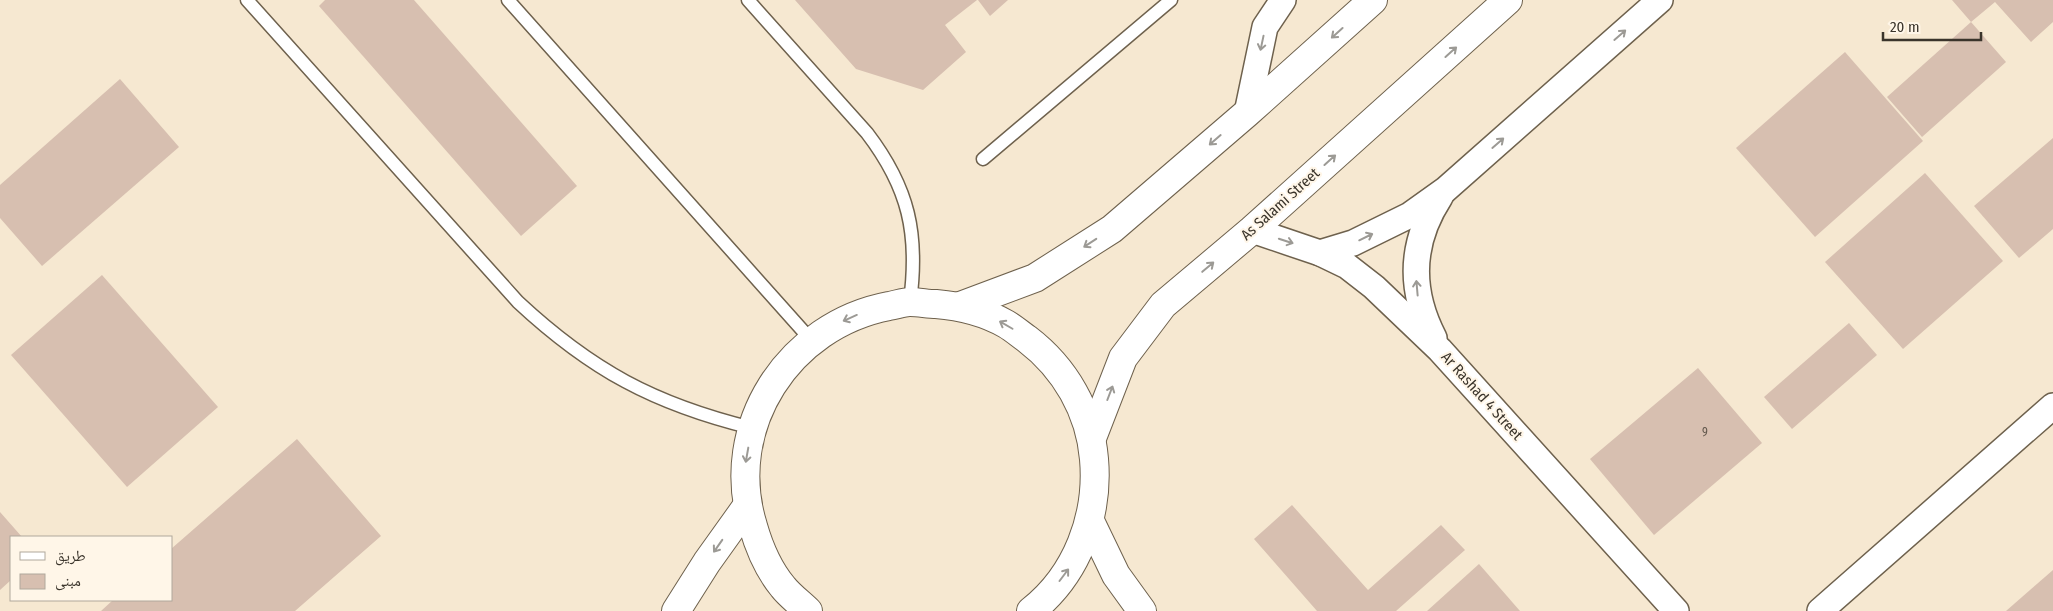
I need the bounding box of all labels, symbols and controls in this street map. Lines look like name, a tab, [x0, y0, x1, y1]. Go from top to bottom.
scale bar	[1883, 10, 1980, 42]
text: 20 m	[1890, 18, 1920, 36]
one-way arrow	[1330, 27, 1343, 38]
one-way arrow	[1613, 30, 1626, 41]
one-way arrow	[1257, 35, 1266, 51]
one-way arrow	[1444, 46, 1457, 57]
one-way arrow	[1209, 135, 1222, 146]
one-way arrow	[1491, 137, 1504, 149]
one-way arrow	[1323, 154, 1336, 166]
street label: As Salami Street	[1237, 164, 1323, 244]
one-way arrow	[1358, 232, 1373, 241]
one-way arrow	[1278, 237, 1294, 247]
one-way arrow	[1083, 239, 1097, 249]
one-way arrow	[1201, 261, 1214, 273]
one-way arrow	[1413, 280, 1422, 296]
one-way arrow	[843, 314, 858, 324]
one-way arrow	[999, 320, 1014, 329]
street label: Ar Rashad 4 Street	[1438, 348, 1526, 444]
one-way arrow	[1106, 386, 1115, 401]
house number: 9	[1702, 425, 1708, 439]
one-way arrow	[741, 447, 751, 463]
legend	[10, 536, 172, 601]
one-way arrow	[713, 539, 723, 553]
text: طريق	[55, 547, 86, 566]
one-way arrow	[1059, 568, 1069, 582]
text: مبنى	[55, 572, 81, 591]

